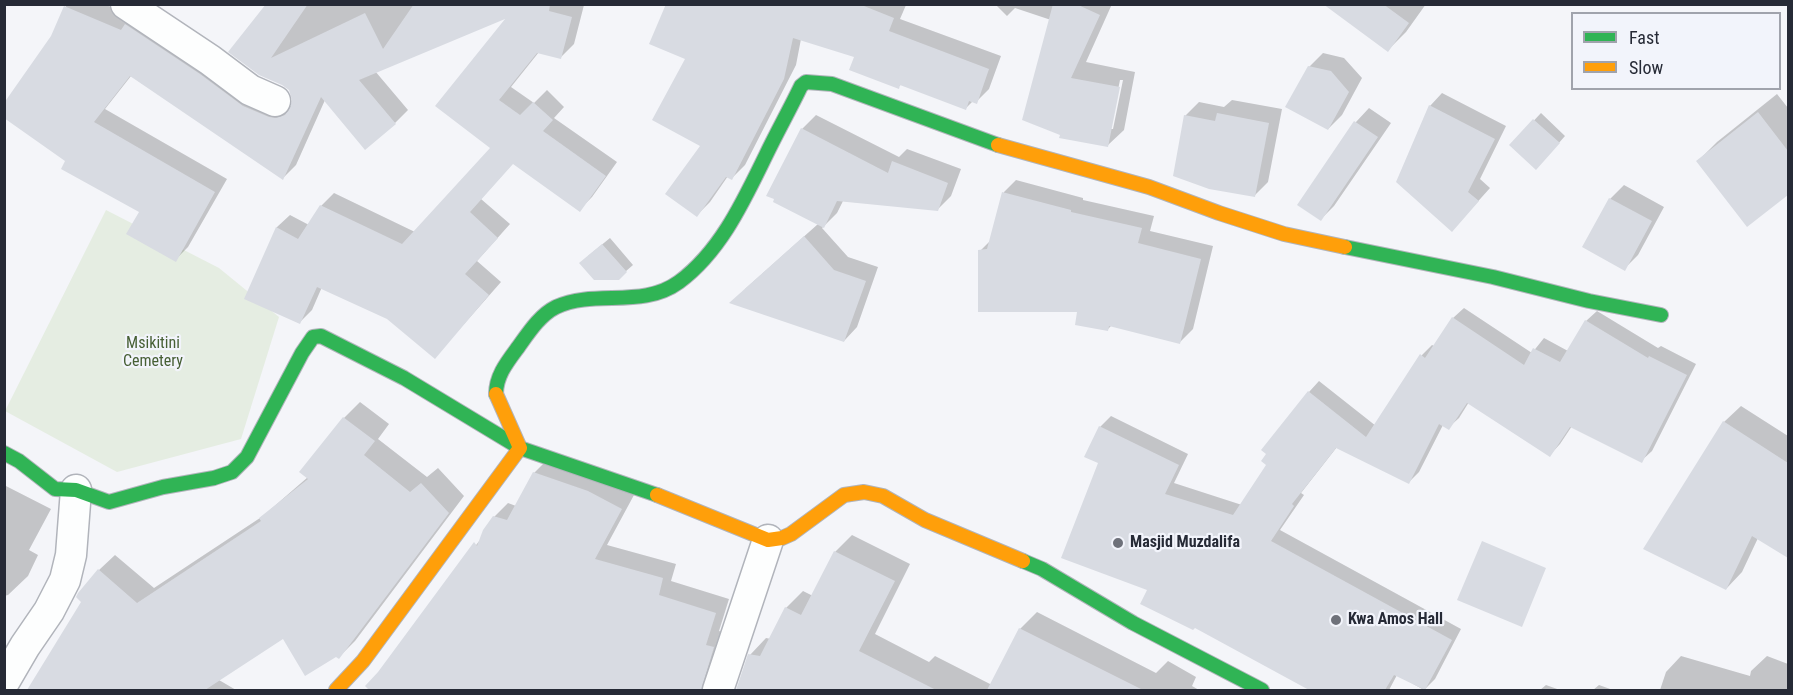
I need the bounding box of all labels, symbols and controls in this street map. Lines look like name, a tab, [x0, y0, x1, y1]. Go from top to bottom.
legend	[1571, 12, 1781, 90]
text: Fast	[1629, 27, 1660, 48]
text: Slow	[1629, 57, 1663, 78]
park label: Msikitini Cemetery	[123, 334, 183, 372]
place label: Masjid Muzdalifa	[1130, 533, 1240, 553]
marker: Masjid Muzdalifa	[1111, 536, 1125, 550]
place label: Kwa Amos Hall	[1348, 610, 1443, 630]
marker: Kwa Amos Hall	[1329, 613, 1343, 627]

